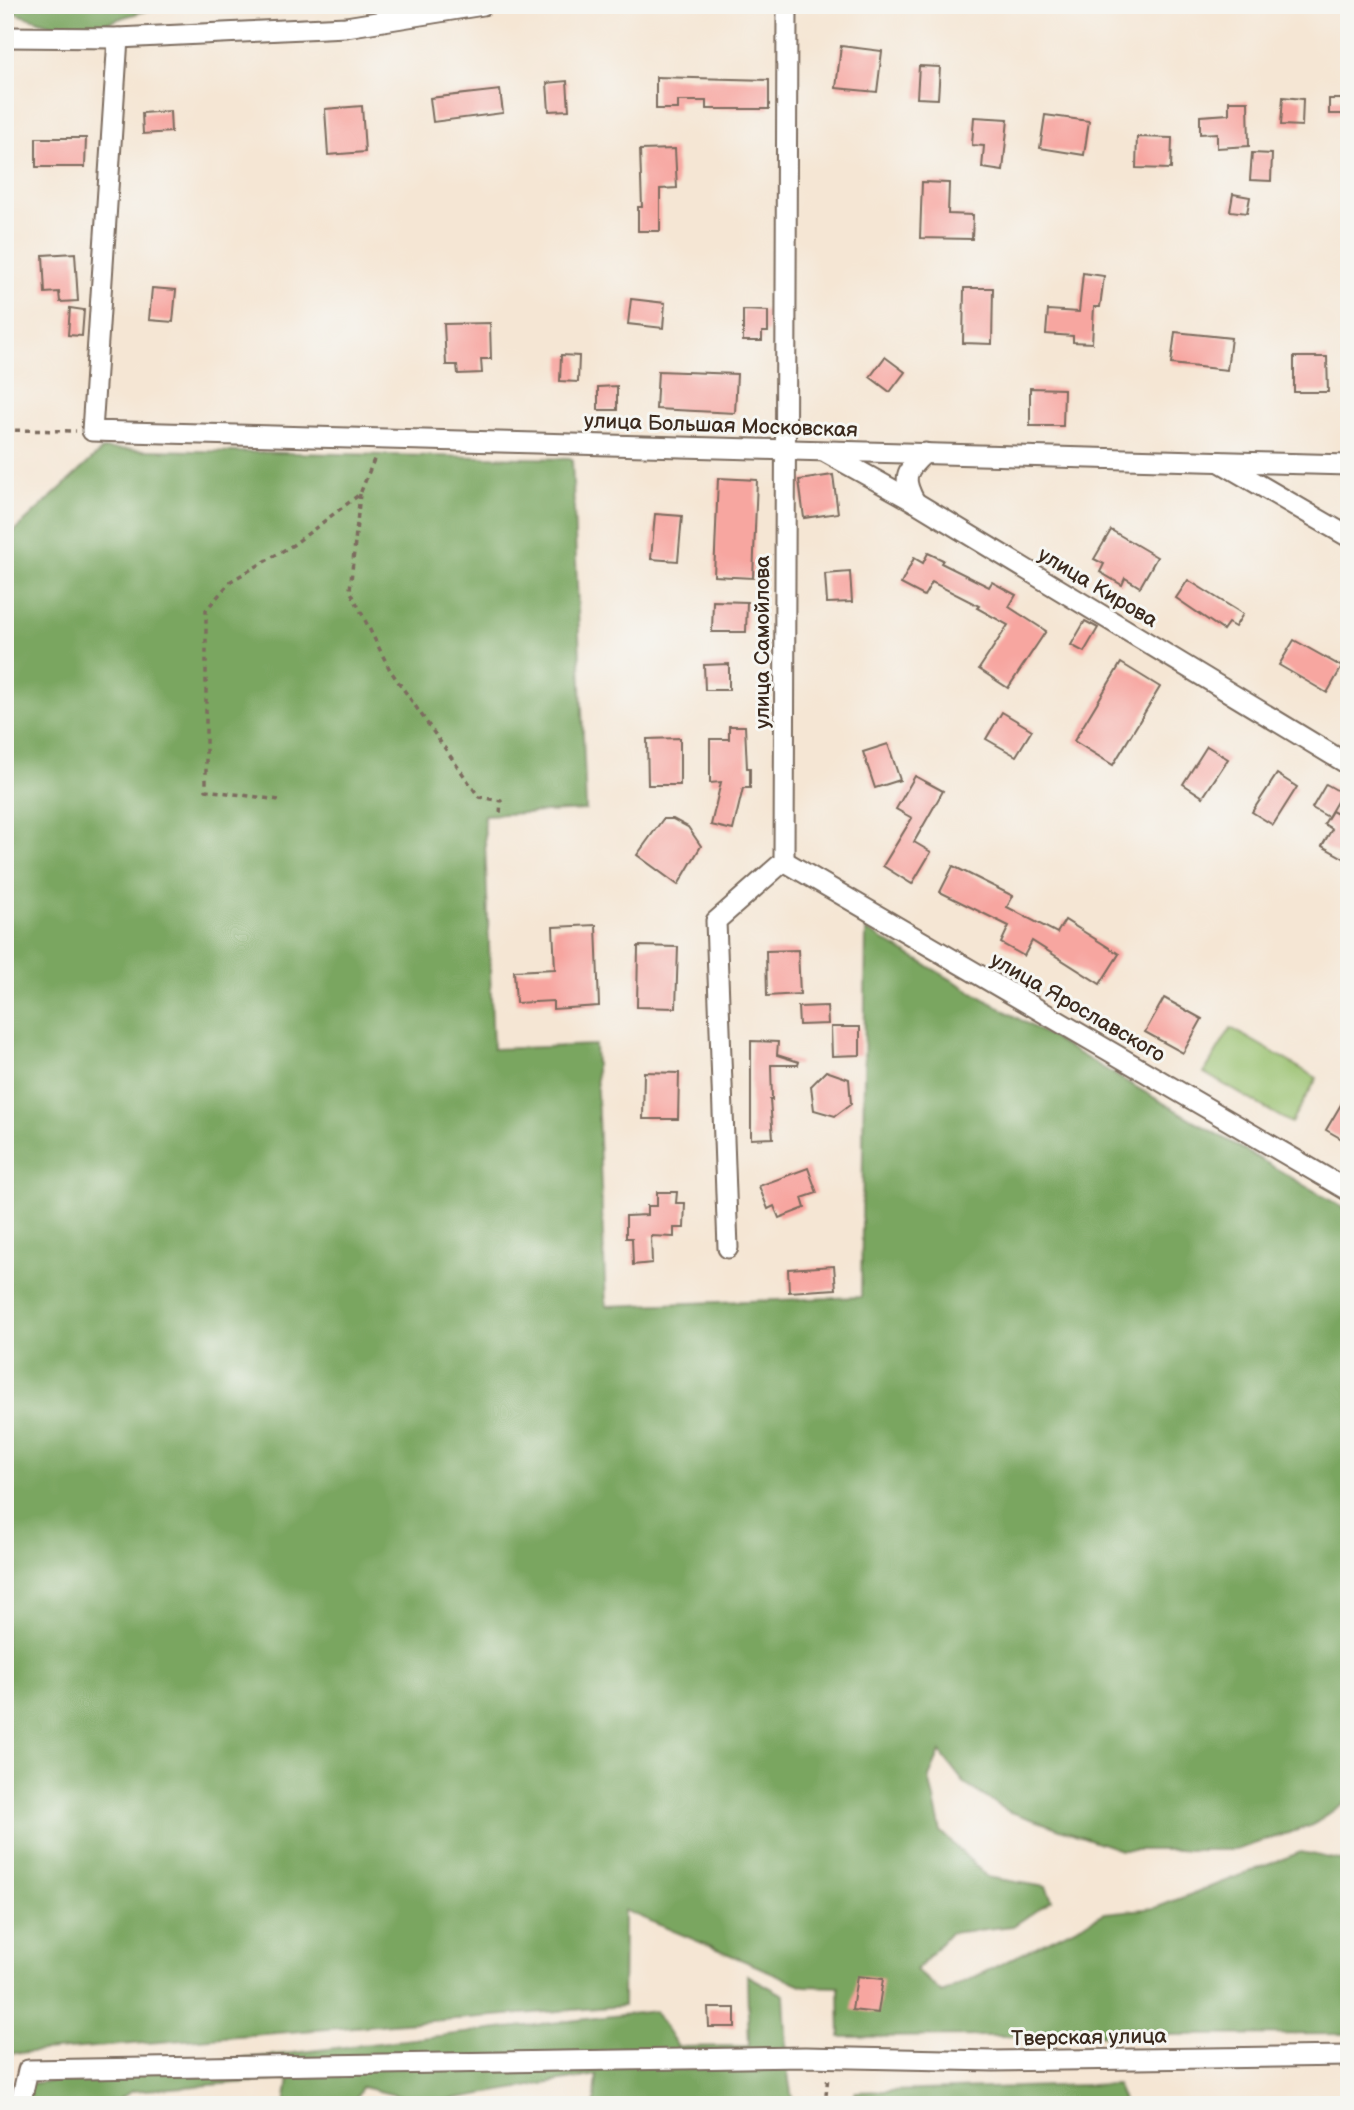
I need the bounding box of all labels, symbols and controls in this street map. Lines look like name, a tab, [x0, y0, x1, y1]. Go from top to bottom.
street label: улица Большая Московская	[584, 408, 858, 443]
street label: улица Кирова	[1033, 542, 1163, 633]
street label: улица Самойлова	[750, 555, 775, 729]
street label: улица Ярославского	[986, 947, 1170, 1068]
street label: Тверская улица	[1011, 2024, 1168, 2051]

